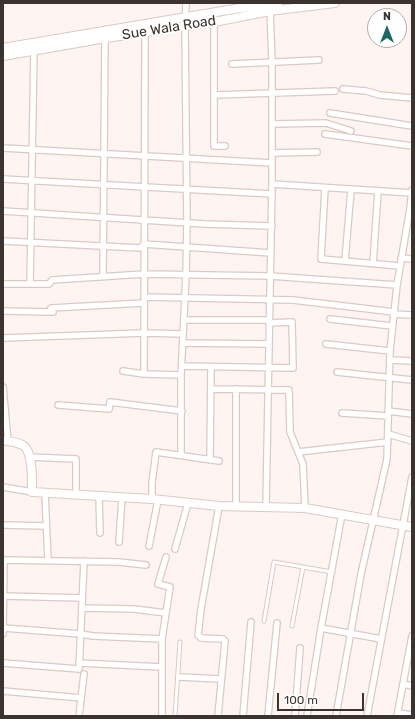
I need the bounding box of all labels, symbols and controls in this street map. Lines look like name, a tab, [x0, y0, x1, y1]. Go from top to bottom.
north arrow	[367, 8, 407, 48]
text: N	[383, 10, 391, 23]
street label: Sue Wala Road	[121, 12, 217, 44]
scale bar	[279, 685, 366, 711]
text: 100 m	[284, 693, 318, 707]

